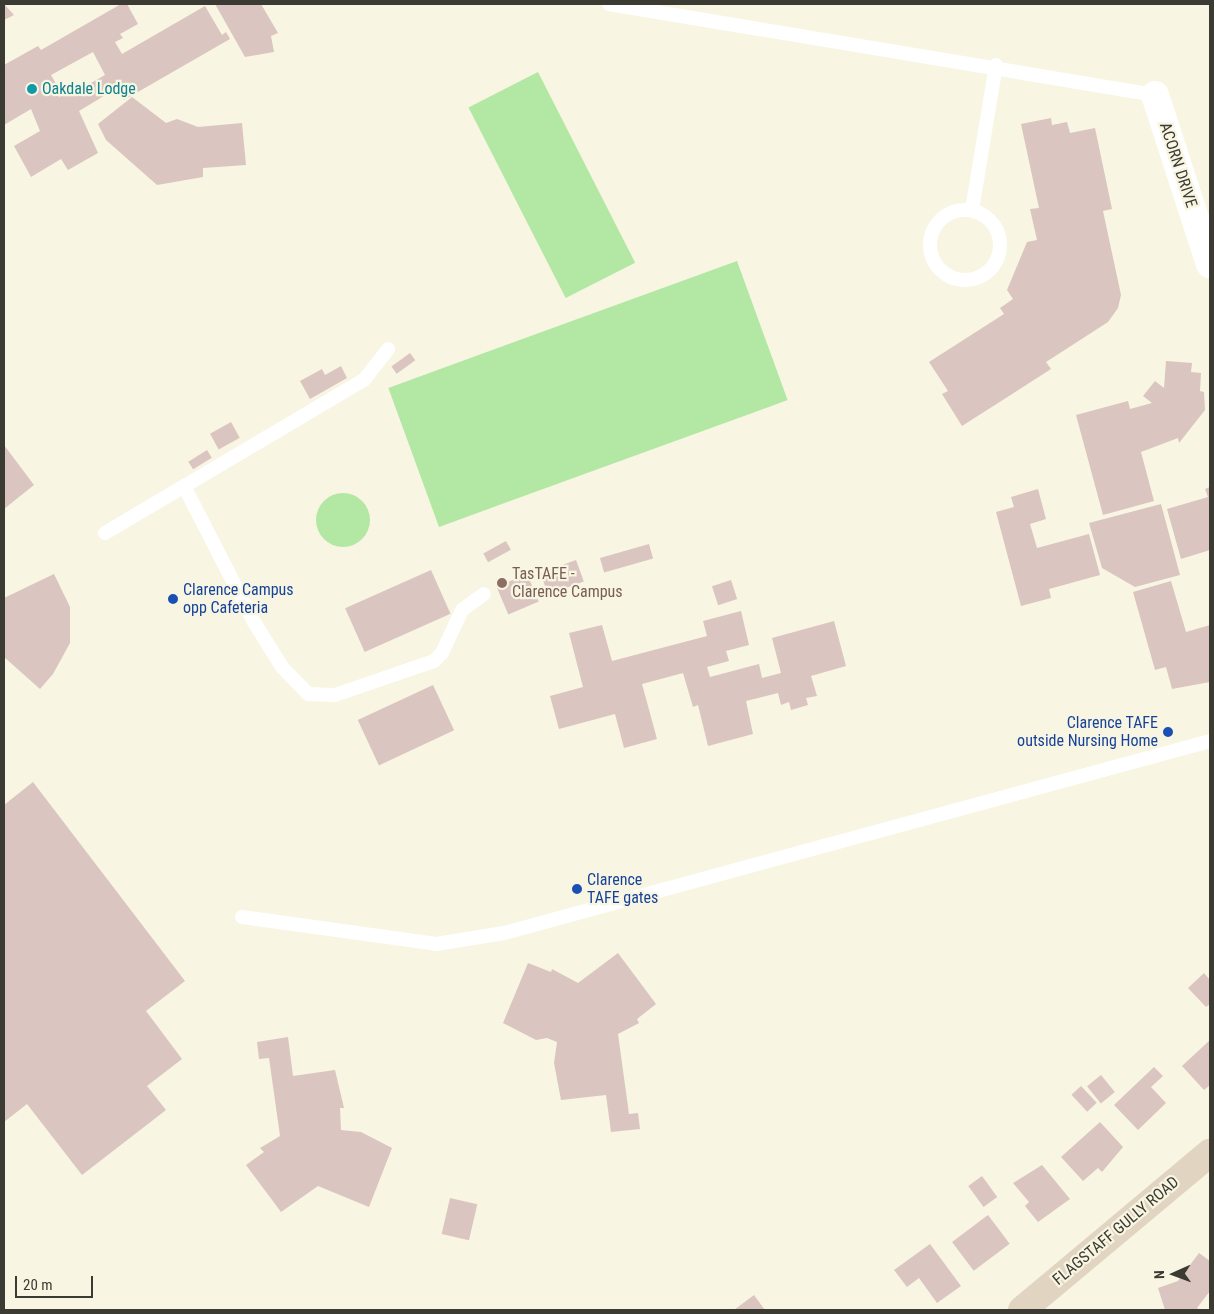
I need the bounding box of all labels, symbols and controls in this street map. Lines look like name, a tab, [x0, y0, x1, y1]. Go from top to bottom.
place label: Oakdale Lodge	[42, 79, 136, 99]
marker: Oakdale Lodge	[26, 83, 38, 95]
street label: ACORN DRIVE	[1155, 120, 1201, 210]
place label: TasTAFE - Clarence Campus	[512, 564, 623, 602]
marker: TasTAFE - Clarence Campus	[496, 577, 508, 589]
place label: Clarence Campus opp Cafeteria	[183, 580, 294, 618]
marker: Clarence Campus opp Cafeteria	[167, 593, 179, 605]
place label: Clarence TAFE outside Nursing Home	[1017, 713, 1158, 751]
marker: Clarence TAFE outside Nursing Home	[1162, 726, 1174, 738]
place label: Clarence TAFE gates	[587, 870, 658, 908]
marker: Clarence TAFE gates	[571, 883, 583, 895]
street label: FLAGSTAFF GULLY ROAD	[1049, 1173, 1183, 1289]
north arrow	[1149, 1249, 1199, 1299]
scale bar	[18, 1266, 95, 1298]
text: N	[1151, 1270, 1167, 1279]
text: 20 m	[23, 1276, 53, 1294]

